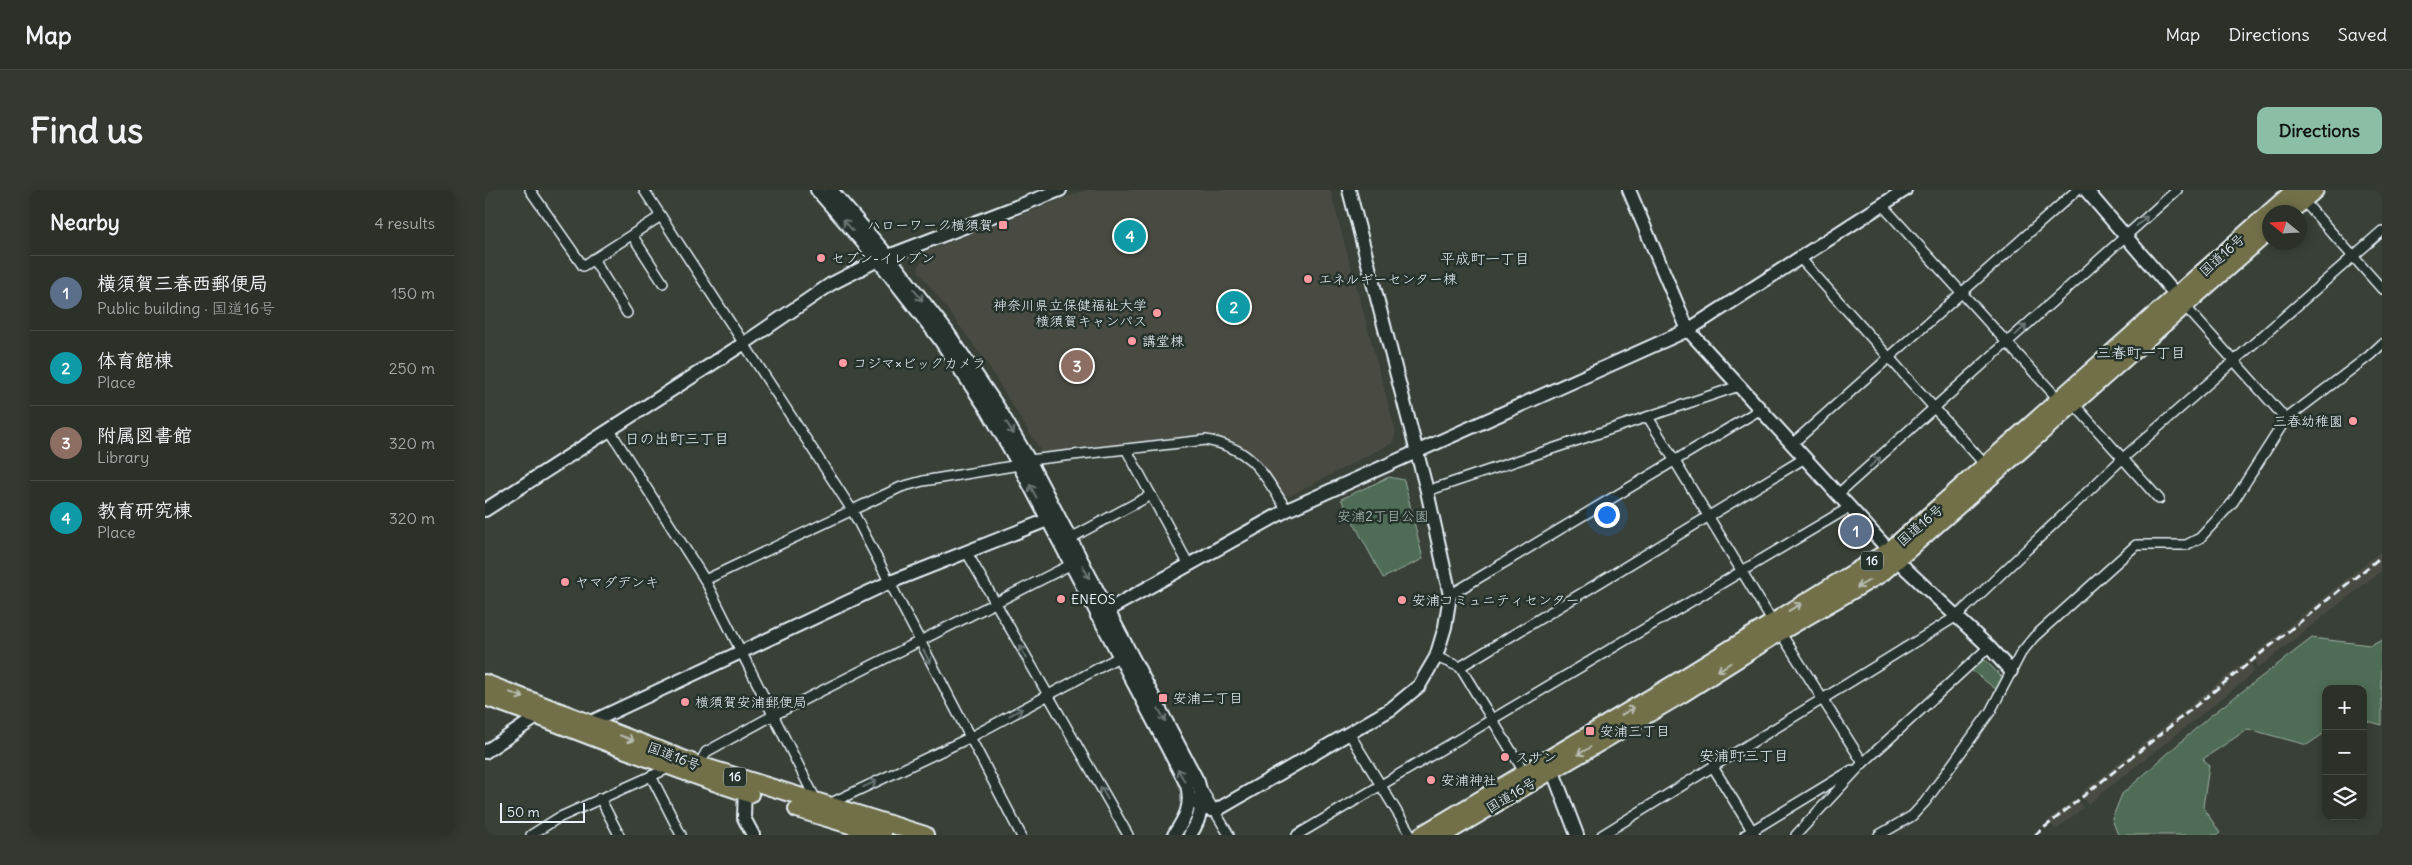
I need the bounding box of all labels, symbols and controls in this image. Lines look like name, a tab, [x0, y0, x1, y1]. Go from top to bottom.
text: Map	[25, 20, 72, 50]
text: Map	[2165, 23, 2200, 46]
text: Directions	[2228, 23, 2310, 46]
text: Saved	[2338, 23, 2387, 46]
button: Directions	[2257, 107, 2382, 154]
text: Find us	[30, 108, 143, 152]
north arrow	[2262, 205, 2307, 250]
text: Nearby	[50, 209, 120, 236]
text: 4 results	[374, 213, 435, 233]
one-way arrow	[2136, 215, 2149, 227]
place label: ハローワーク横須賀	[867, 216, 993, 234]
pin: 4	[1114, 217, 1146, 255]
one-way arrow	[842, 219, 853, 232]
marker: ハローワーク横須賀	[997, 219, 1009, 231]
street label: 国道16号	[2195, 230, 2249, 280]
place label: セブン-イレブン	[831, 249, 935, 267]
district label: 平成町一丁目	[1440, 249, 1530, 268]
marker: セブン-イレブン	[815, 252, 827, 264]
place label: エネルギーセンター棟	[1318, 270, 1458, 288]
text: 横須賀三春西郵便局	[97, 271, 268, 295]
marker: エネルギーセンター棟	[1302, 273, 1314, 285]
text: 1	[63, 283, 69, 303]
text: 150 m	[391, 283, 435, 303]
one-way arrow	[913, 288, 923, 302]
pin: 2	[1218, 288, 1250, 326]
place label: 神奈川県立保健福祉大学 横須賀キャンパス	[993, 296, 1147, 330]
text: Public building · 国道16号	[97, 298, 275, 318]
marker: 神奈川県立保健福祉大学 横須賀キャンパス	[1151, 307, 1163, 319]
one-way arrow	[2015, 324, 2028, 336]
place label: 講堂棟	[1142, 332, 1185, 350]
marker: 講堂棟	[1126, 335, 1138, 347]
district label: 三春町一丁目	[2096, 343, 2186, 362]
pin: 3	[1061, 347, 1093, 385]
text: 体育館棟	[97, 348, 173, 372]
place label: コジマ×ビックカメラ	[853, 354, 986, 372]
marker: コジマ×ビックカメラ	[837, 357, 849, 369]
text: 2	[62, 358, 70, 378]
text: 250 m	[389, 358, 435, 378]
text: Place	[97, 372, 136, 392]
place label: 三春幼稚園	[2273, 412, 2343, 430]
marker: 三春幼稚園	[2347, 415, 2359, 427]
one-way arrow	[1005, 421, 1015, 435]
text: 附属図書館	[97, 423, 192, 447]
district label: 日の出町三丁目	[624, 429, 730, 448]
text: 3	[61, 433, 71, 453]
text: 320 m	[389, 433, 435, 453]
text: Library	[97, 447, 149, 467]
one-way arrow	[1868, 456, 1881, 468]
one-way arrow	[1028, 484, 1038, 499]
text: 教育研究棟	[97, 498, 192, 522]
street label: 国道16号	[1893, 500, 1947, 550]
your location	[1594, 502, 1620, 528]
park label: 安浦2丁目公園	[1337, 507, 1429, 525]
text: 4	[61, 508, 71, 528]
text: 320 m	[389, 508, 435, 528]
pin: 1	[1840, 512, 1872, 550]
text: Place	[97, 522, 136, 542]
road number: 16	[1861, 552, 1883, 571]
one-way arrow	[1082, 564, 1091, 579]
place label: ヤマダデンキ	[575, 573, 659, 591]
marker: ヤマダデンキ	[559, 576, 571, 588]
one-way arrow	[1856, 579, 1871, 589]
place label: ENEOS	[1071, 590, 1116, 608]
place label: 安浦コミュニティセンター	[1412, 591, 1579, 609]
marker: ENEOS	[1055, 593, 1067, 605]
marker: 安浦コミュニティセンター	[1396, 594, 1408, 606]
one-way arrow	[1788, 601, 1802, 611]
one-way arrow	[1017, 645, 1027, 660]
one-way arrow	[923, 649, 932, 664]
one-way arrow	[1717, 663, 1731, 673]
map controls	[2322, 685, 2367, 820]
button: +	[2322, 685, 2367, 730]
place label: 安浦二丁目	[1173, 689, 1243, 707]
one-way arrow	[509, 691, 524, 700]
marker: 安浦二丁目	[1157, 692, 1169, 704]
place label: 横須賀安浦郵便局	[695, 693, 807, 711]
marker: 横須賀安浦郵便局	[679, 696, 691, 708]
one-way arrow	[1620, 706, 1635, 716]
one-way arrow	[1008, 707, 1023, 717]
one-way arrow	[1157, 708, 1167, 723]
place label: 安浦三丁目	[1600, 722, 1670, 740]
marker: 安浦三丁目	[1584, 725, 1596, 737]
button: −	[2322, 730, 2367, 775]
one-way arrow	[619, 734, 634, 743]
street label: 国道16号	[645, 738, 703, 774]
one-way arrow	[1578, 746, 1592, 756]
district label: 安浦町三丁目	[1699, 746, 1789, 765]
place label: スサン	[1515, 748, 1557, 766]
marker: スサン	[1499, 751, 1511, 763]
one-way arrow	[1176, 767, 1186, 782]
road number: 16	[724, 768, 746, 786]
place label: 安浦神社	[1441, 771, 1497, 789]
street label: 国道16号	[1483, 773, 1539, 817]
marker: 安浦神社	[1425, 774, 1437, 786]
button: layers	[2322, 775, 2367, 820]
one-way arrow	[862, 779, 877, 789]
one-way arrow	[1098, 786, 1108, 800]
scale bar	[500, 800, 585, 823]
text: 50 m	[507, 803, 540, 821]

